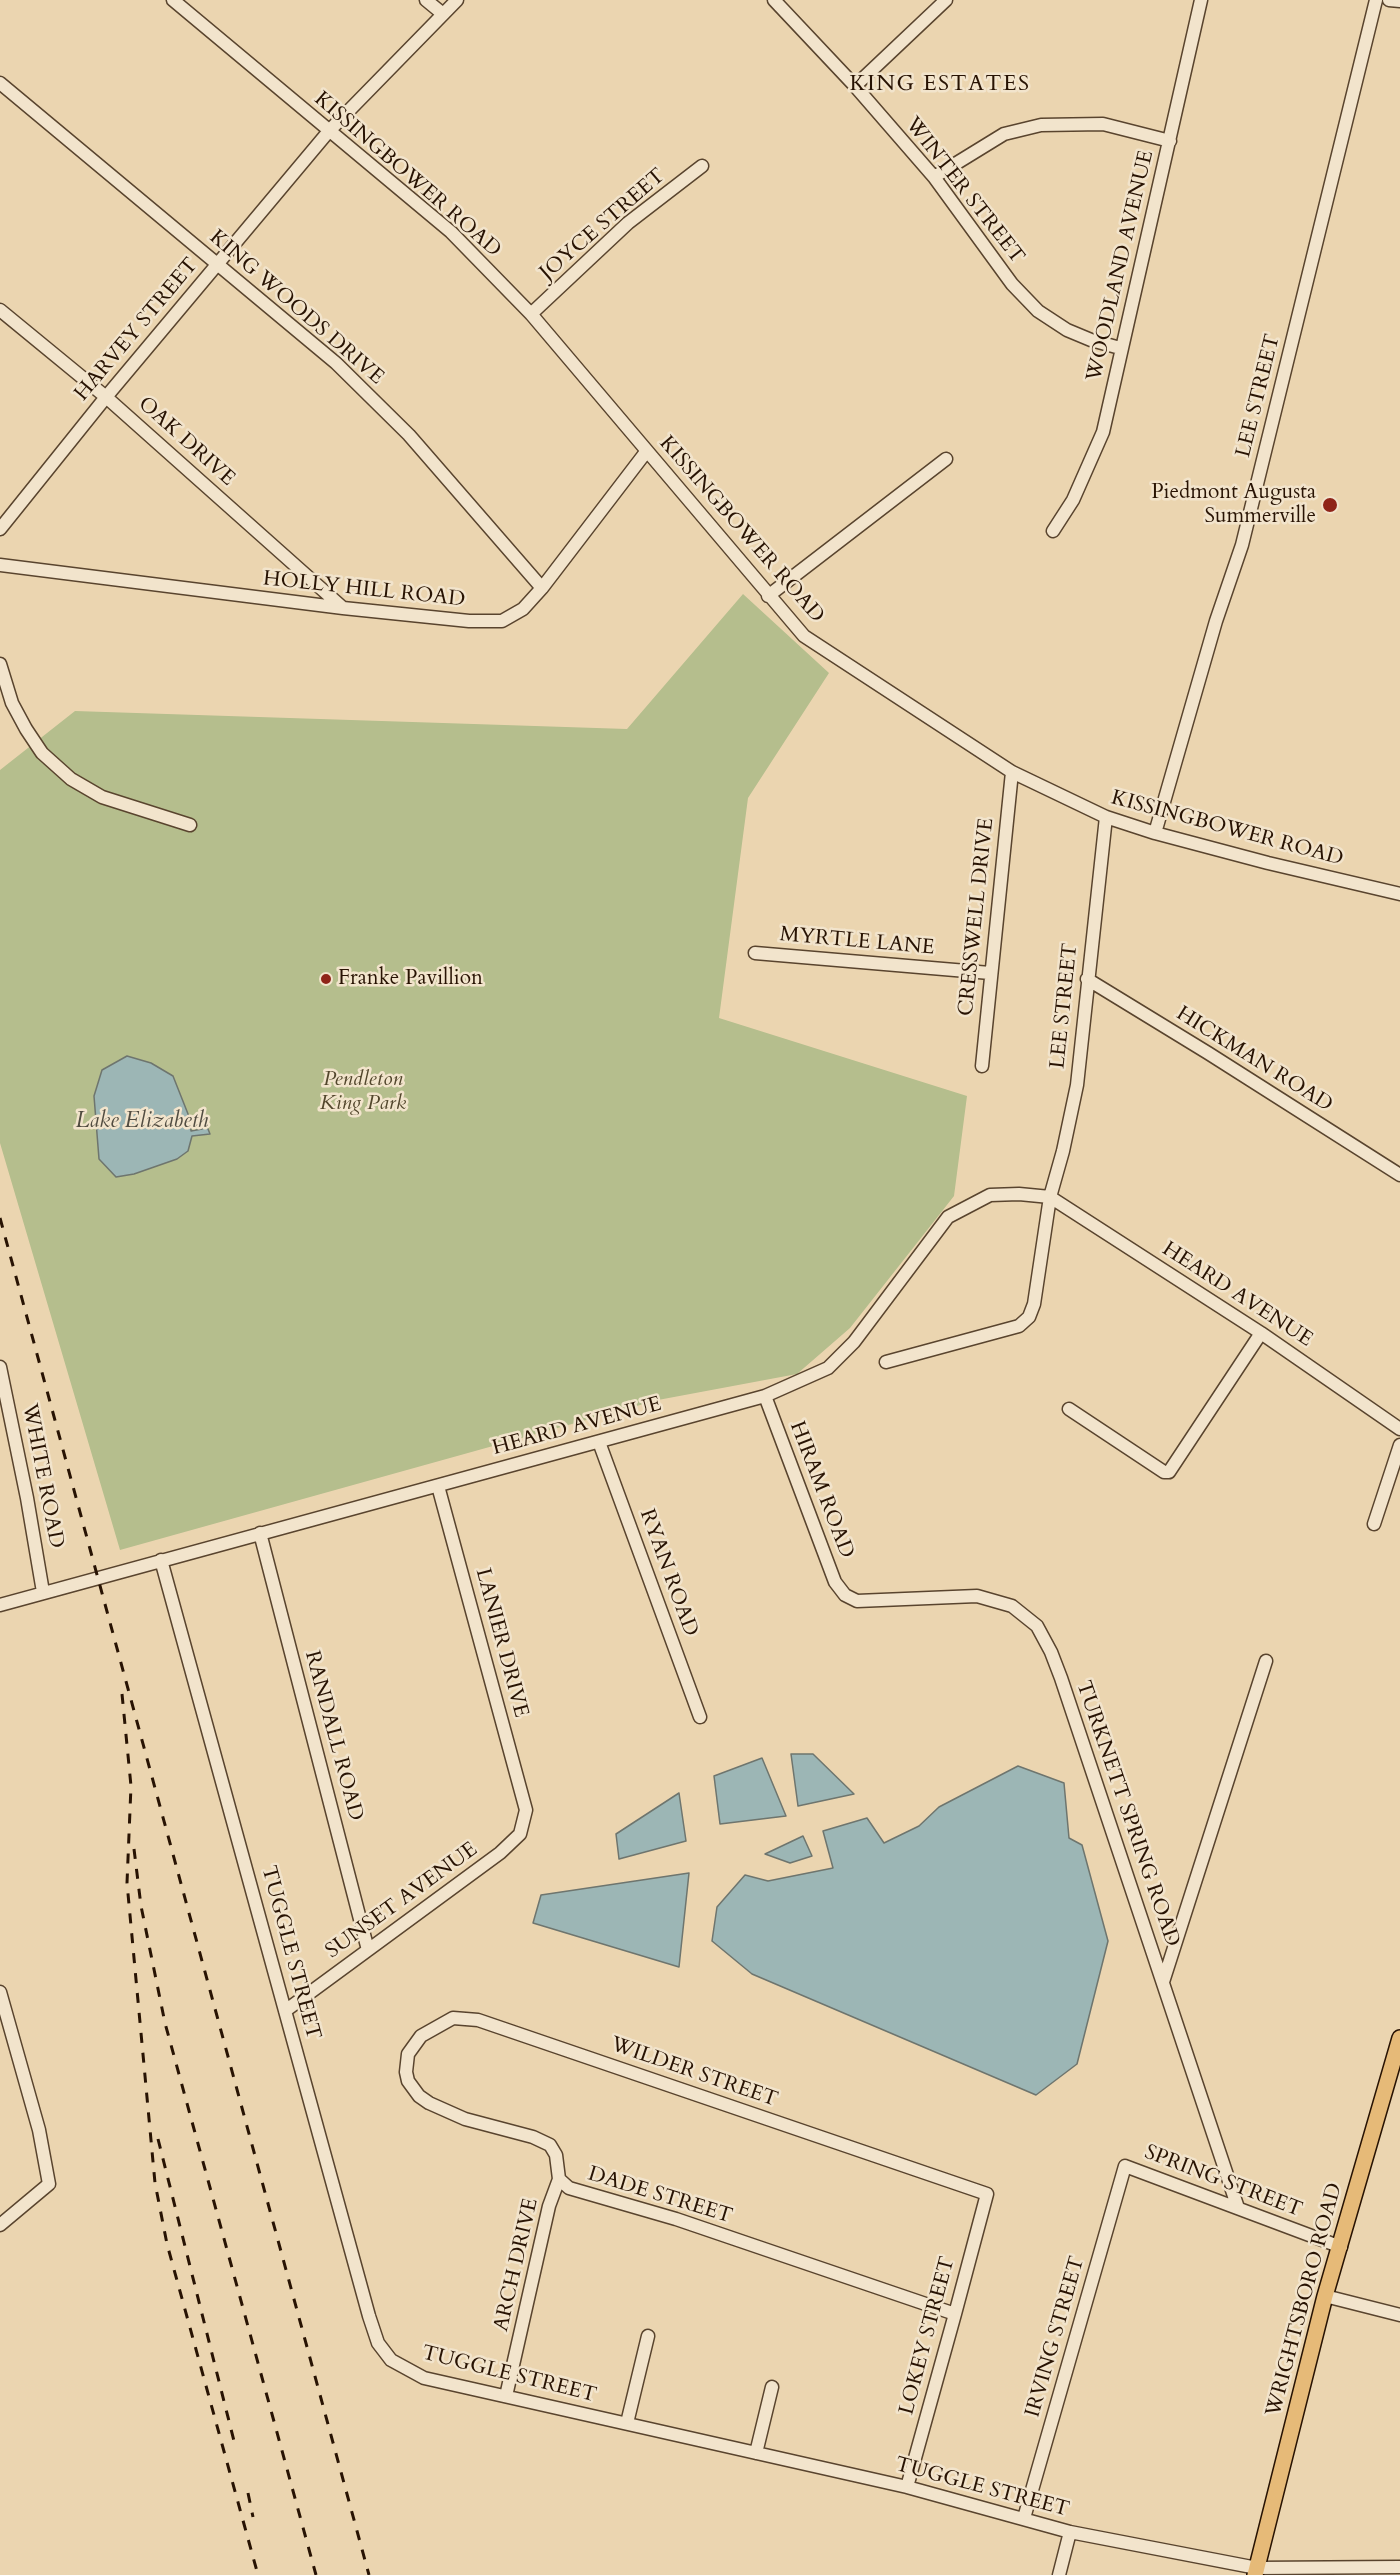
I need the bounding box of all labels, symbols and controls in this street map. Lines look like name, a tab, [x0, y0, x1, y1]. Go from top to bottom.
district label: KING ESTATES	[849, 72, 1031, 98]
street label: KISSINGBOWER ROAD	[309, 87, 505, 263]
street label: WINTER STREET	[899, 113, 1029, 269]
street label: WOODLAND AVENUE	[1082, 148, 1160, 384]
street label: JOYCE STREET	[535, 164, 671, 286]
street label: KING WOODS DRIVE	[204, 225, 388, 391]
street label: HARVEY STREET	[70, 254, 204, 406]
street label: LEE STREET	[1232, 332, 1286, 460]
street label: OAK DRIVE	[132, 392, 240, 492]
street label: KISSINGBOWER ROAD	[653, 432, 829, 628]
place label: Piedmont Augusta Summerville	[1151, 480, 1316, 530]
marker: Piedmont Augusta Summerville	[1321, 496, 1339, 514]
street label: HOLLY HILL ROAD	[262, 567, 466, 613]
street label: KISSINGBOWER ROAD	[1108, 786, 1346, 872]
street label: CRESSWELL DRIVE	[954, 817, 1000, 1017]
street label: MYRTLE LANE	[779, 923, 935, 961]
street label: LEE STREET	[1046, 942, 1084, 1070]
place label: Franke Pavillion	[338, 966, 483, 992]
marker: Franke Pavillion	[319, 972, 333, 986]
street label: HICKMAN ROAD	[1171, 1002, 1337, 1118]
park label: Pendleton King Park	[320, 1067, 406, 1117]
water label: Lake Elizabeth	[76, 1109, 208, 1135]
street label: HEARD AVENUE	[1157, 1237, 1317, 1353]
street label: HEARD AVENUE	[490, 1392, 664, 1462]
street label: WHITE ROAD	[16, 1402, 68, 1550]
street label: HIRAM ROAD	[783, 1418, 859, 1562]
street label: RYAN ROAD	[633, 1506, 703, 1640]
street label: LANIER DRIVE	[469, 1566, 533, 1720]
street label: RANDALL ROAD	[298, 1648, 368, 1824]
street label: TURKNETT SPRING ROAD	[1070, 1678, 1184, 1950]
street label: SUNSET AVENUE	[321, 1837, 483, 1965]
street label: TUGGLE STREET	[255, 1863, 325, 2043]
street label: WILDER STREET	[607, 2033, 781, 2113]
street label: SPRING STREET	[1141, 2140, 1305, 2224]
street label: DADE STREET	[585, 2162, 735, 2230]
street label: WRIGHTSBORO ROAD	[1262, 2181, 1348, 2419]
street label: ARCH DRIVE	[489, 2196, 545, 2334]
street label: LOKEY STREET	[895, 2254, 961, 2418]
street label: IRVING STREET	[1021, 2254, 1091, 2420]
street label: TUGGLE STREET	[419, 2341, 599, 2409]
street label: TUGGLE STREET	[892, 2453, 1072, 2523]

